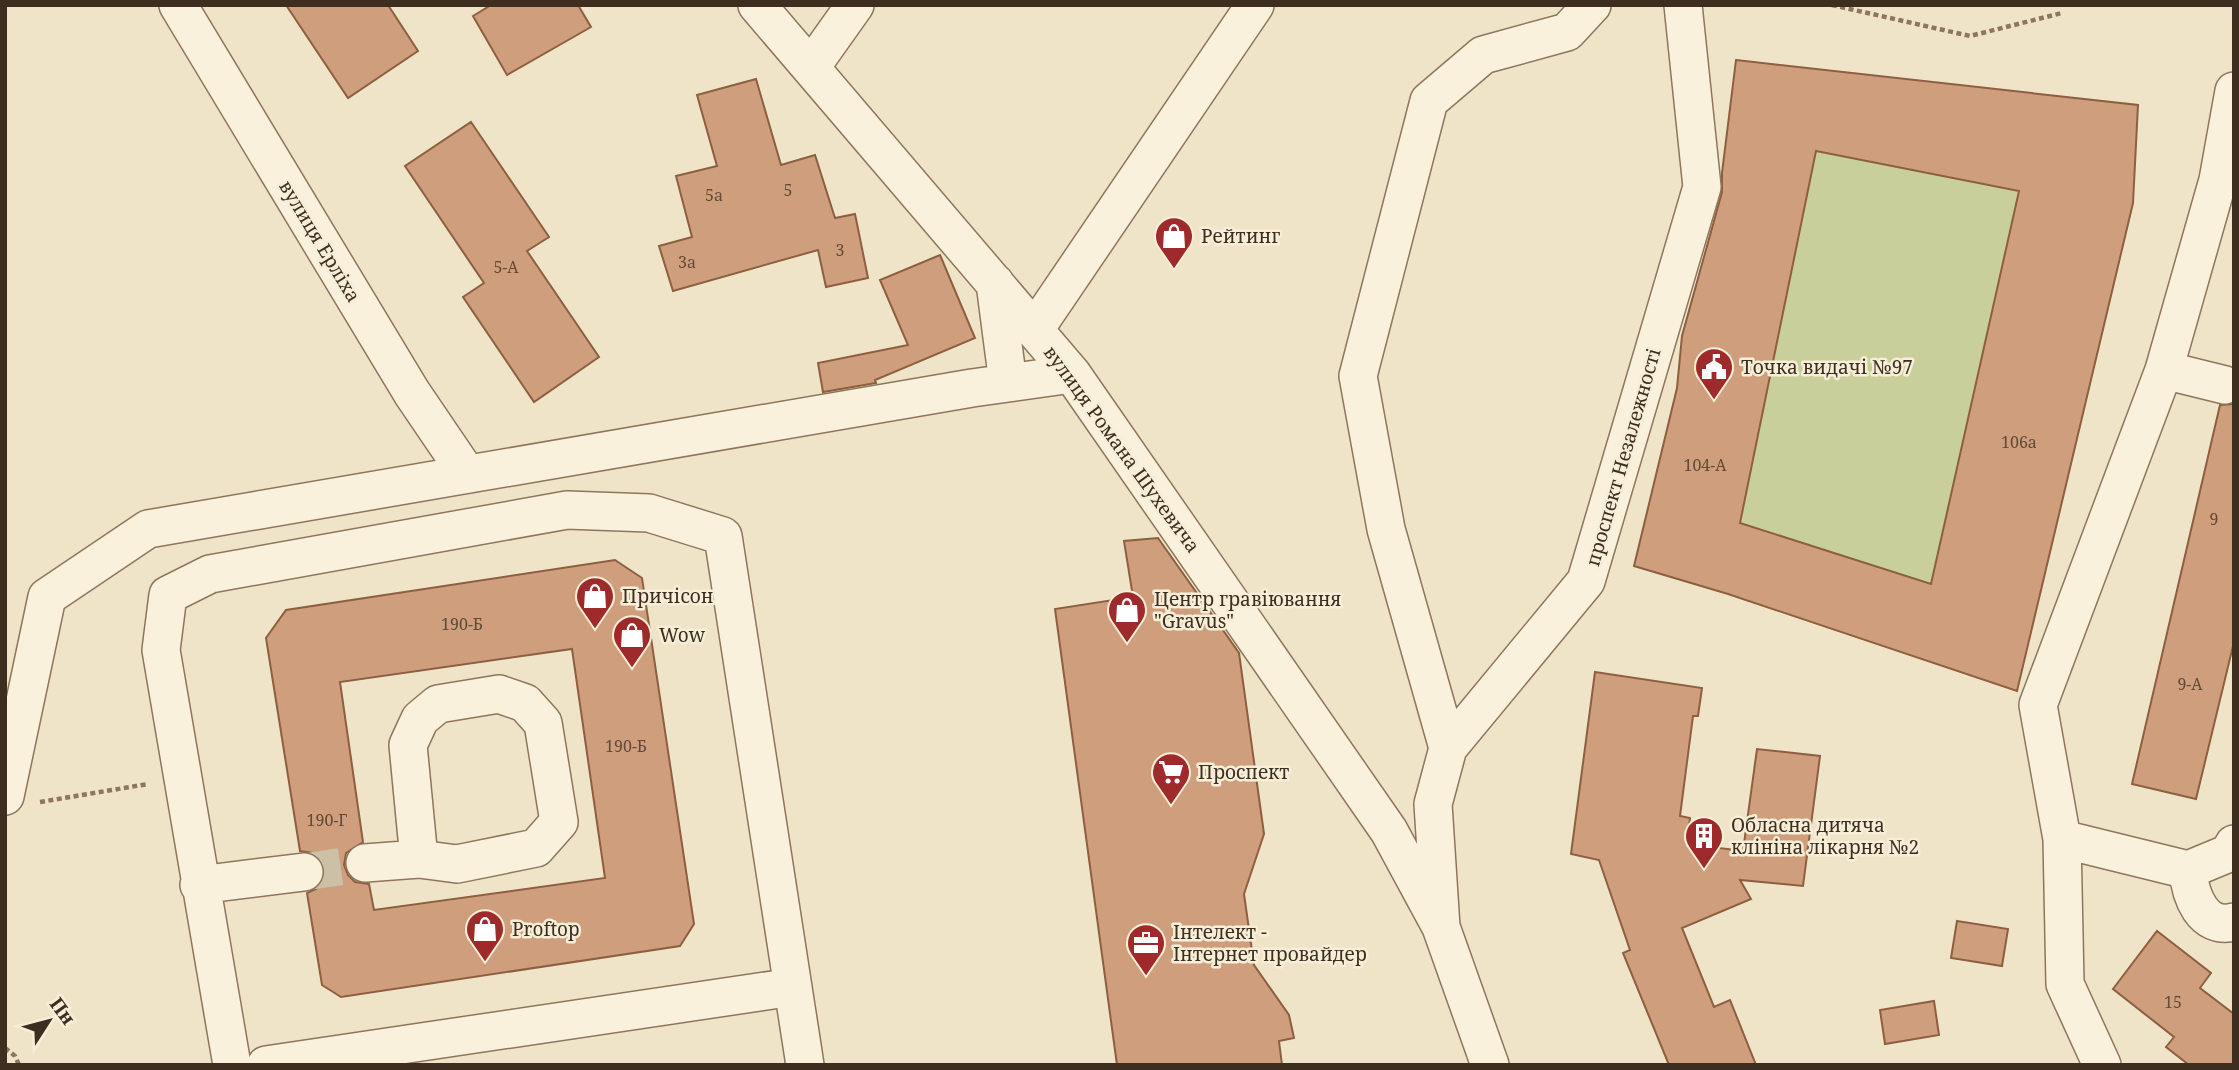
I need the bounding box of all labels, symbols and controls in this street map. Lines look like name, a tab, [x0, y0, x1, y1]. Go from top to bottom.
street label: вулиця Ерліха	[273, 175, 367, 307]
house number: 5	[784, 179, 792, 201]
house number: 5а	[705, 184, 723, 206]
shop icon: Рейтинг	[1153, 215, 1195, 270]
place label: Рейтинг	[1201, 223, 1280, 249]
house number: 3	[836, 239, 845, 261]
house number: 3а	[678, 251, 696, 273]
house number: 5-А	[493, 256, 519, 278]
street label: вулиця Романа Шухевича	[1038, 340, 1206, 558]
street label: проспект Незалежності	[1579, 345, 1667, 569]
public building icon: Точка видачі №97	[1693, 346, 1735, 401]
place label: Точка видачі №97	[1741, 354, 1913, 380]
house number: 106а	[2001, 431, 2037, 453]
house number: 104-А	[1683, 454, 1727, 476]
house number: 9	[2210, 508, 2218, 530]
shop icon: Причісон	[574, 575, 616, 630]
place label: Причісон	[622, 583, 713, 609]
place label: Центр гравіювання "Gravus"	[1154, 586, 1341, 634]
shop icon: Центр гравіювання "Gravus"	[1106, 589, 1148, 644]
house number: 190-Б	[441, 613, 483, 635]
shop icon: Wow	[611, 614, 653, 669]
place label: Wow	[659, 622, 706, 648]
house number: 9-А	[2177, 673, 2203, 695]
house number: 190-Б	[605, 735, 647, 757]
supermarket icon: Проспект	[1150, 751, 1192, 806]
place label: Проспект	[1198, 759, 1289, 785]
house number: 190-Г	[307, 809, 347, 831]
place label: Обласна дитяча клініна лікарня №2	[1731, 812, 1919, 860]
building icon: Обласна дитяча клініна лікарня №2	[1683, 815, 1725, 870]
shop icon: Proftop	[464, 908, 506, 963]
place label: Proftop	[512, 916, 580, 942]
place label: Інтелект - Інтернет провайдер	[1173, 919, 1367, 967]
office icon: Інтелект - Інтернет провайдер	[1125, 922, 1167, 977]
north arrow	[14, 986, 84, 1056]
house number: 15	[2164, 991, 2182, 1013]
text: Пн	[44, 992, 82, 1030]

